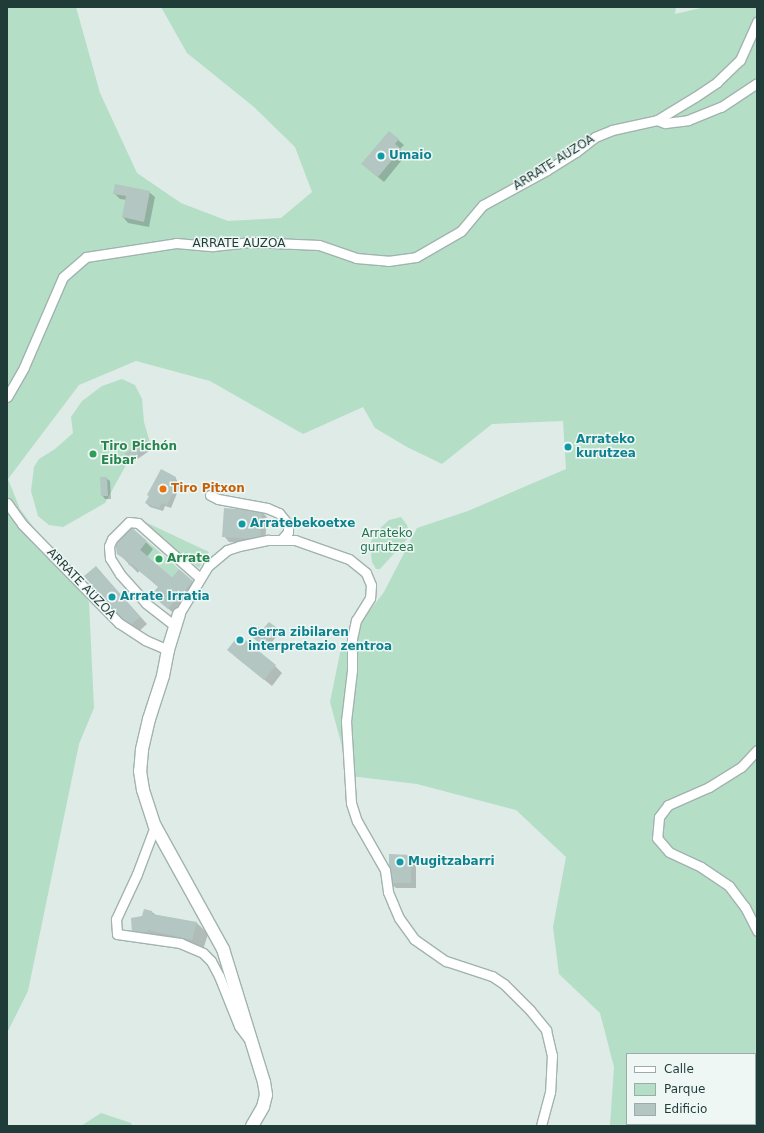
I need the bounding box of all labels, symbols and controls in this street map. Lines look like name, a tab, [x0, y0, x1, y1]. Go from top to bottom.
street label: ARRATE AUZOA	[511, 132, 597, 194]
place label: Umaio	[389, 149, 432, 163]
marker: Umaio	[376, 151, 386, 161]
street label: ARRATE AUZOA	[193, 237, 285, 251]
place label: Arrateko kurutzea	[576, 433, 636, 461]
place label: Tiro Pichón Eibar	[101, 440, 177, 468]
marker: Arrateko kurutzea	[563, 442, 573, 452]
marker: Tiro Pichón Eibar	[88, 449, 98, 459]
place label: Tiro Pitxon	[171, 482, 245, 496]
marker: Tiro Pitxon	[158, 484, 168, 494]
place label: Arratebekoetxe	[250, 517, 355, 531]
marker: Arratebekoetxe	[237, 519, 247, 529]
park label: Arrateko gurutzea	[360, 527, 414, 555]
street label: ARRATE AUZOA	[44, 546, 118, 622]
place label: Arrate	[167, 552, 210, 566]
marker: Arrate	[154, 554, 164, 564]
place label: Arrate Irratia	[120, 590, 210, 604]
marker: Arrate Irratia	[107, 592, 117, 602]
place label: Gerra zibilaren interpretazio zentroa	[248, 626, 392, 654]
marker: Gerra zibilaren interpretazio zentroa	[235, 635, 245, 645]
place label: Mugitzabarri	[408, 855, 495, 869]
marker: Mugitzabarri	[395, 857, 405, 867]
legend	[626, 1053, 756, 1125]
text: Calle	[664, 1062, 694, 1076]
text: Parque	[664, 1082, 705, 1096]
text: Edificio	[664, 1102, 707, 1116]

